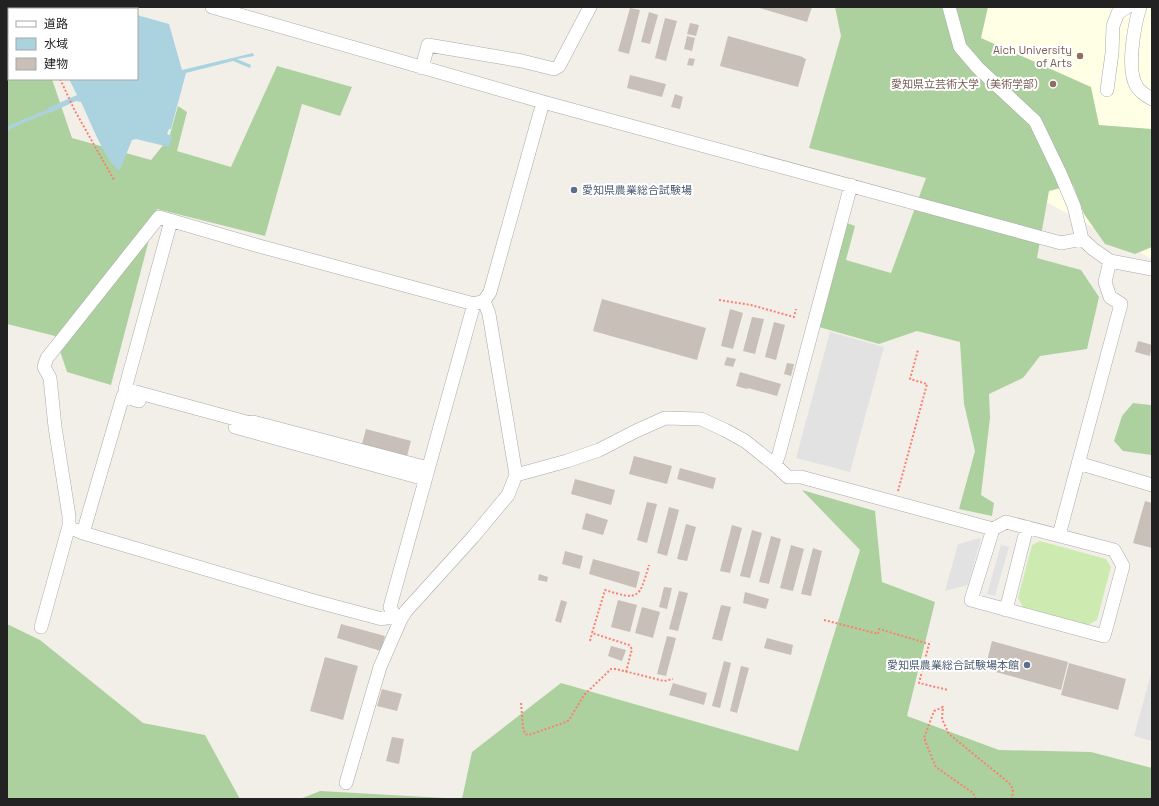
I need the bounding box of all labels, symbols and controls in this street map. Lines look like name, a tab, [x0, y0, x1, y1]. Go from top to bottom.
legend	[8, 8, 138, 80]
text: 道路	[44, 16, 68, 32]
text: 水域	[44, 36, 68, 52]
place label: Aich University of Arts	[993, 43, 1072, 70]
marker: Aich University of Arts	[1075, 51, 1085, 61]
text: 建物	[44, 56, 68, 72]
place label: 愛知県立芸術大学（美術学部）	[891, 77, 1045, 91]
marker: 愛知県立芸術大学（美術学部）	[1048, 79, 1058, 89]
place label: 愛知県農業総合試験場	[582, 183, 692, 197]
marker: 愛知県農業総合試験場	[569, 185, 579, 195]
place label: 愛知県農業総合試験場本館	[887, 658, 1019, 672]
marker: 愛知県農業総合試験場本館	[1022, 660, 1032, 670]

